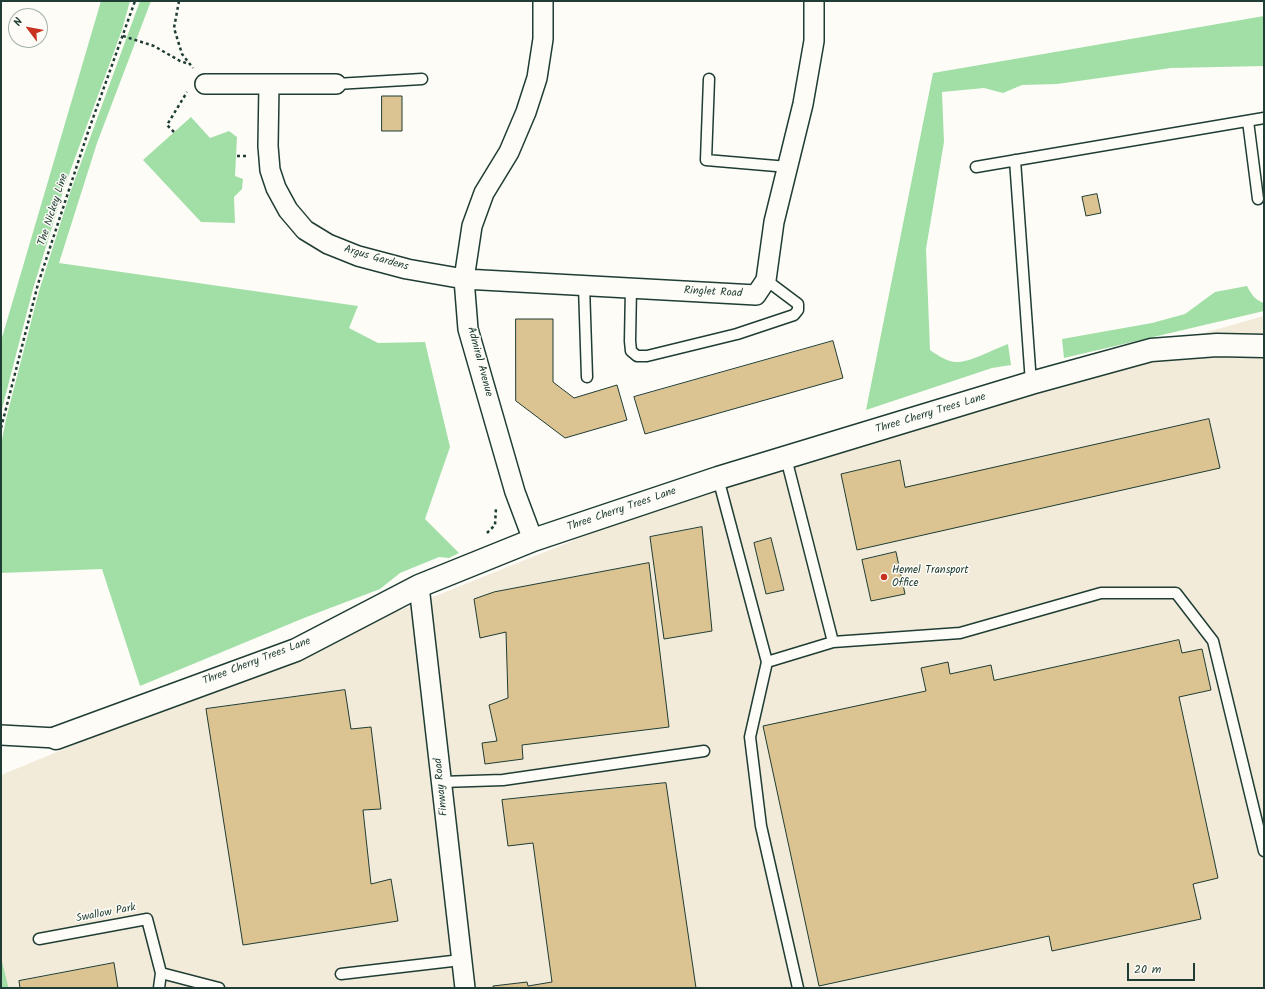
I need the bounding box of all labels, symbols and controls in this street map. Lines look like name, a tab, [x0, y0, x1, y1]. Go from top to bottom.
north arrow	[8, 8, 48, 48]
text: N	[9, 14, 28, 30]
street label: The Nickey Line	[36, 172, 72, 248]
street label: Argus Gardens	[342, 243, 410, 275]
street label: Ringlet Road	[683, 285, 743, 301]
street label: Admiral Avenue	[463, 326, 495, 398]
street label: Three Cherry Trees Lane	[874, 391, 988, 437]
street label: Three Cherry Trees Lane	[566, 485, 678, 535]
place label: Hemel Transport Office	[892, 564, 969, 590]
marker: Hemel Transport Office	[879, 572, 889, 582]
street label: Three Cherry Trees Lane	[201, 635, 313, 689]
street label: Finway Road	[432, 757, 452, 817]
street label: Swallow Park	[75, 902, 137, 926]
scale bar	[1129, 955, 1197, 981]
text: 20 m	[1134, 960, 1161, 979]

